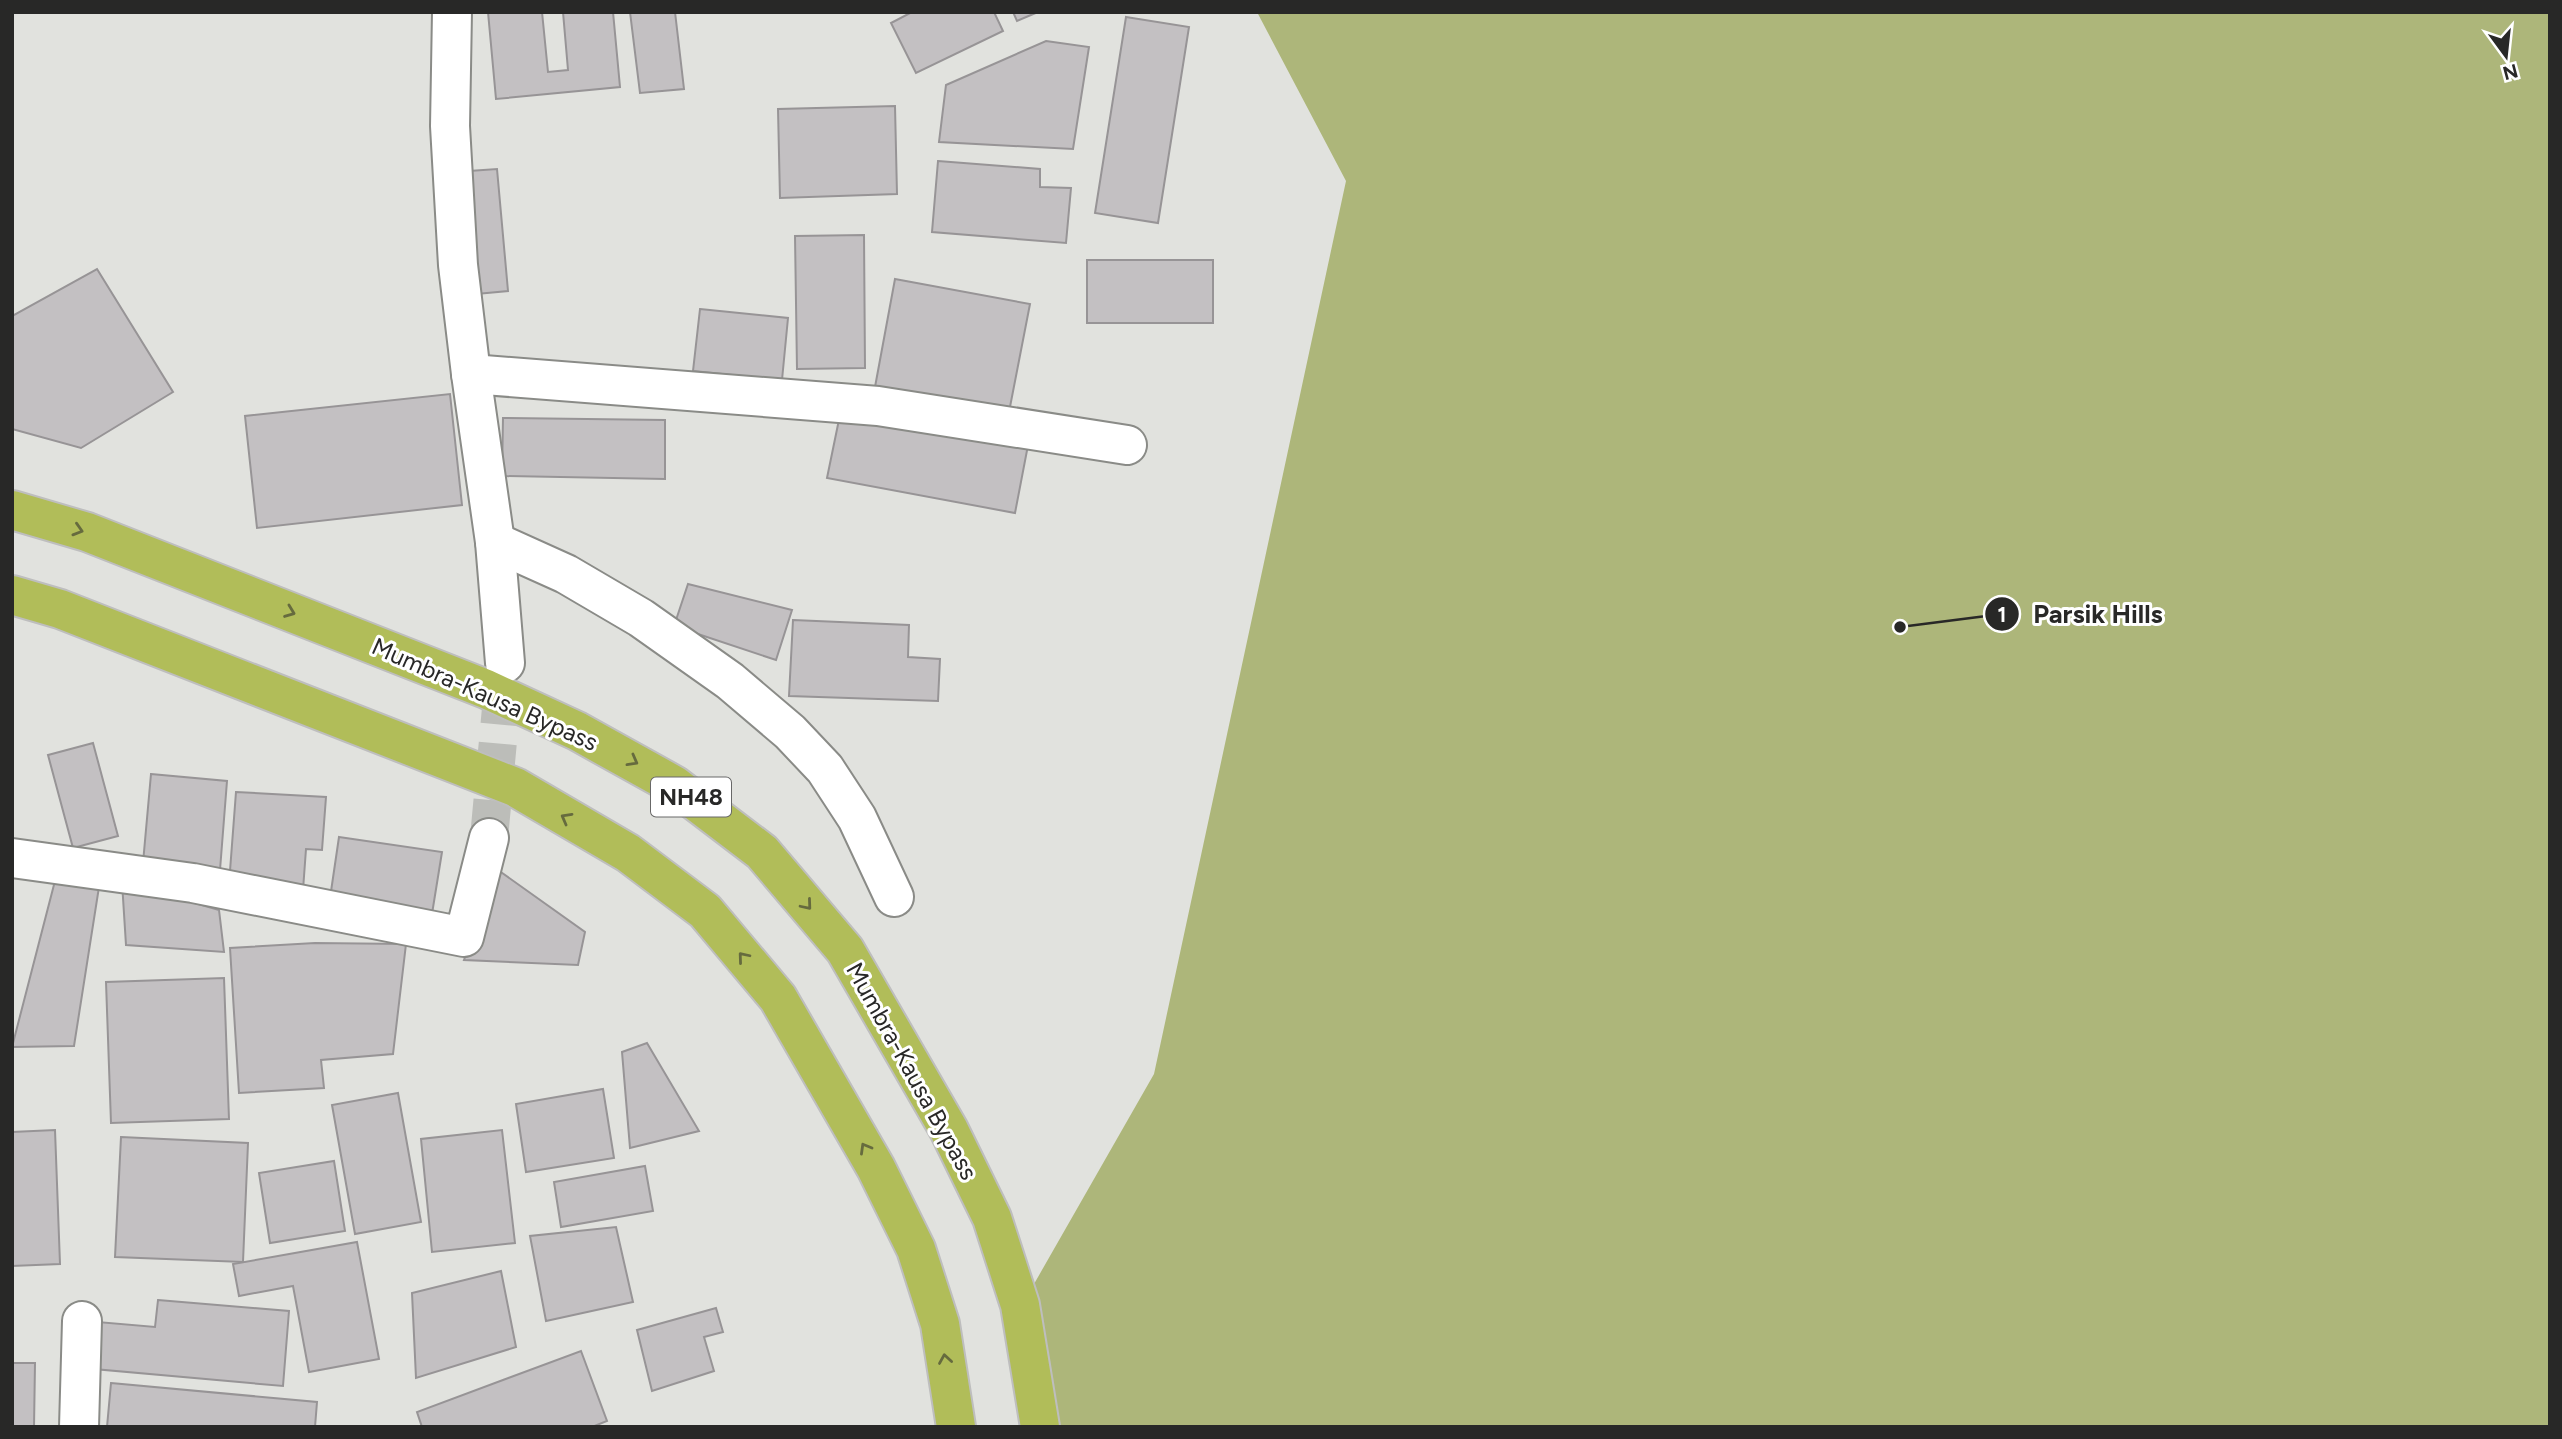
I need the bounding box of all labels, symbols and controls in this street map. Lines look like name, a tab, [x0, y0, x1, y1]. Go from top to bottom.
north arrow	[2471, 21, 2541, 91]
text: N	[2500, 59, 2520, 85]
one-way arrow	[71, 521, 83, 536]
callout: Parsik Hills	[1985, 591, 2177, 638]
text: Parsik Hills	[2033, 598, 2163, 630]
text: 1	[1998, 602, 2006, 627]
one-way arrow	[283, 603, 295, 617]
street label: Mumbra-Kausa Bypass	[368, 631, 602, 757]
one-way arrow	[625, 753, 638, 767]
road number: NH48	[651, 778, 731, 817]
one-way arrow	[560, 813, 573, 826]
one-way arrow	[799, 897, 811, 910]
one-way arrow	[739, 952, 751, 965]
street label: Mumbra-Kausa Bypass	[840, 957, 984, 1185]
one-way arrow	[860, 1143, 873, 1156]
one-way arrow	[938, 1353, 953, 1365]

